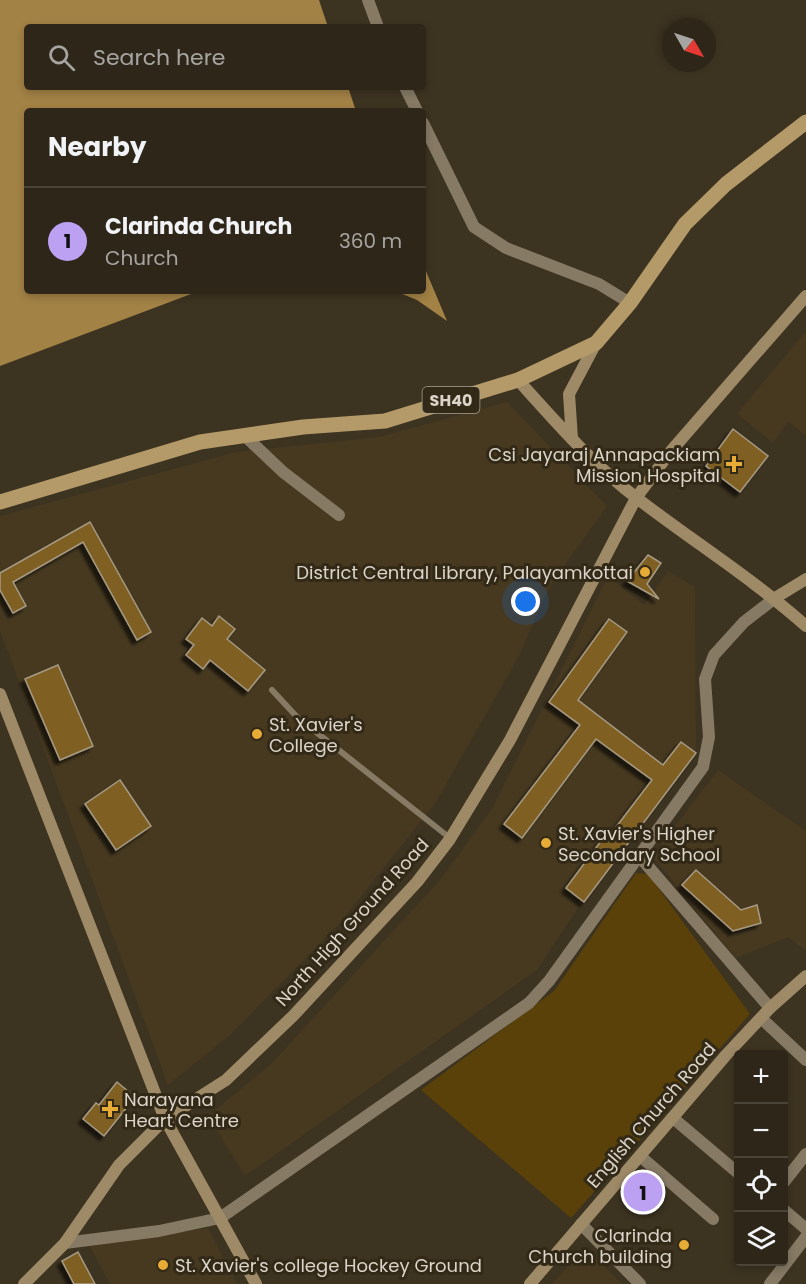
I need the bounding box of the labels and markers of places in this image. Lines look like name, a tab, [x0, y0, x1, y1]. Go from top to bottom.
place label: Csi Jayaraj Annapackiam Mission Hospital	[488, 442, 720, 488]
marker: Csi Jayaraj Annapackiam Mission Hospital	[725, 455, 743, 473]
place label: District Central Library, Palayamkottai	[296, 560, 633, 585]
marker: District Central Library, Palayamkottai	[638, 565, 652, 579]
place label: St. Xavier's College	[269, 712, 363, 758]
marker: St. Xavier's College	[250, 727, 264, 741]
place label: St. Xavier's Higher Secondary School	[558, 821, 720, 867]
marker: St. Xavier's Higher Secondary School	[539, 836, 553, 850]
place label: Narayana Heart Centre	[124, 1087, 239, 1133]
marker: Narayana Heart Centre	[101, 1100, 119, 1118]
pin: 1	[624, 1170, 662, 1214]
place label: Clarinda Church building	[528, 1223, 672, 1269]
marker: Clarinda Church building	[677, 1238, 691, 1252]
place label: St. Xavier's college Hockey Ground	[175, 1253, 482, 1278]
marker: St. Xavier's college Hockey Ground	[156, 1258, 170, 1272]

